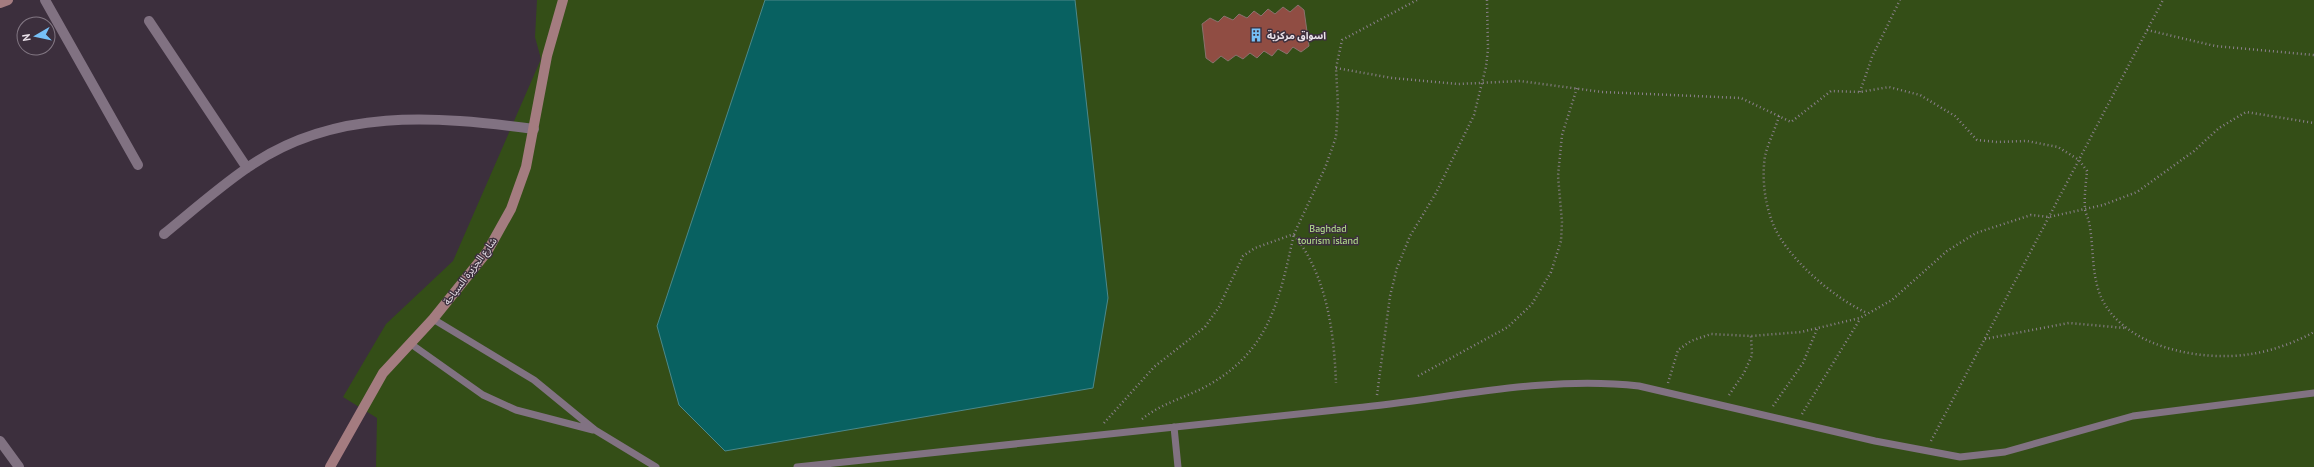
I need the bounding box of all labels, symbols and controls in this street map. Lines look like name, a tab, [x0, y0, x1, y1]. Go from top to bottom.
north arrow	[16, 16, 56, 56]
building icon: اسواق مركزية	[1248, 27, 1264, 43]
place label: اسواق مركزية	[1267, 29, 1326, 42]
text: N	[19, 33, 34, 42]
park label: Baghdad tourism island	[1298, 222, 1358, 247]
street label: شارع الجزيرة السياحة	[440, 234, 501, 308]

